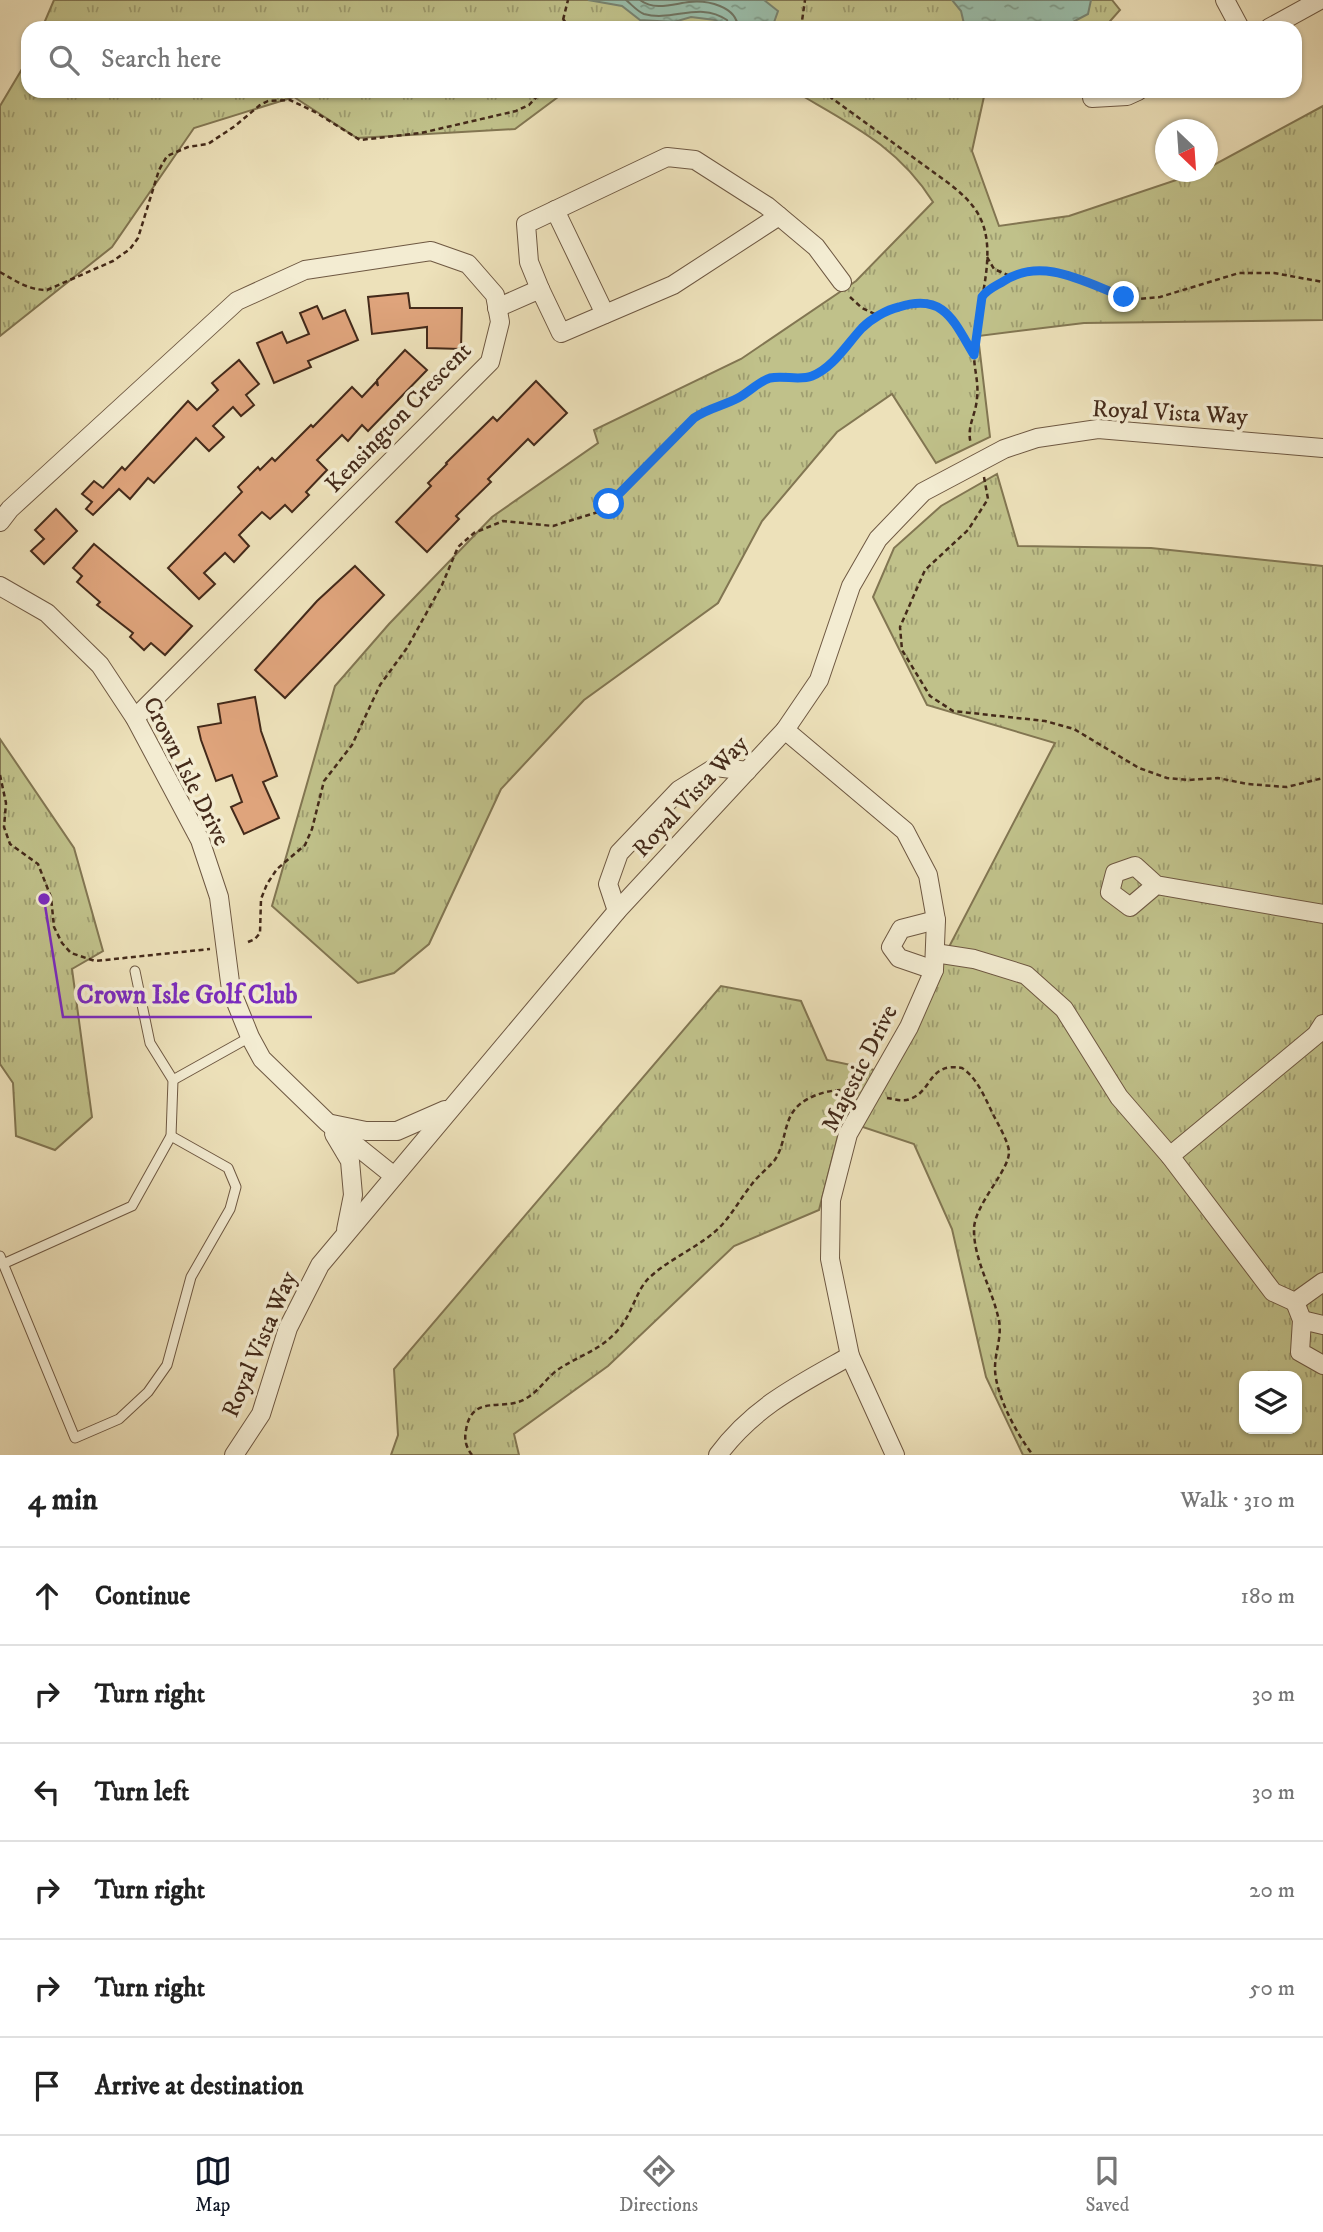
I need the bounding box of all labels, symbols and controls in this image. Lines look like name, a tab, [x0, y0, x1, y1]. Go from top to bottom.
search box	[21, 21, 1302, 98]
icon: search	[45, 41, 83, 79]
text: Search here	[101, 43, 221, 76]
north arrow	[1155, 119, 1218, 182]
route end	[1108, 281, 1139, 312]
street label: Kensington Crescent	[319, 336, 478, 499]
street label: Royal Vista Way	[1091, 394, 1249, 432]
route start	[593, 488, 624, 519]
street label: Crown Isle Drive	[136, 692, 236, 851]
street label: Royal Vista Way	[627, 729, 755, 864]
callout: Crown Isle Golf Club	[63, 970, 312, 1017]
text: Crown Isle Golf Club	[77, 979, 297, 1012]
street label: Majestic Drive	[815, 1000, 905, 1137]
street label: Royal Vista Way	[216, 1266, 304, 1422]
map controls	[1239, 1371, 1302, 1434]
button: layers	[1239, 1371, 1302, 1434]
text: 4 min	[28, 1482, 98, 1519]
text: Walk · 310 m	[1180, 1486, 1295, 1515]
icon: ahead	[28, 1577, 66, 1615]
text: Continue	[95, 1580, 190, 1613]
text: 180 m	[1240, 1582, 1295, 1611]
icon: right	[28, 1675, 66, 1713]
text: Turn right	[95, 1678, 205, 1711]
text: 30 m	[1252, 1680, 1295, 1709]
icon: left	[28, 1773, 66, 1811]
text: Turn left	[95, 1776, 189, 1809]
text: 30 m	[1252, 1778, 1295, 1807]
icon: right	[28, 1871, 66, 1909]
text: Turn right	[95, 1874, 205, 1907]
text: 20 m	[1249, 1876, 1295, 1905]
icon: right	[28, 1969, 66, 2007]
text: Turn right	[95, 1972, 205, 2005]
text: 50 m	[1249, 1974, 1295, 2003]
icon: arrive	[28, 2067, 66, 2105]
text: Arrive at destination	[95, 2070, 304, 2103]
tab: Map	[194, 2152, 232, 2217]
tab: Directions	[619, 2152, 698, 2217]
tab: Saved	[1086, 2152, 1129, 2217]

